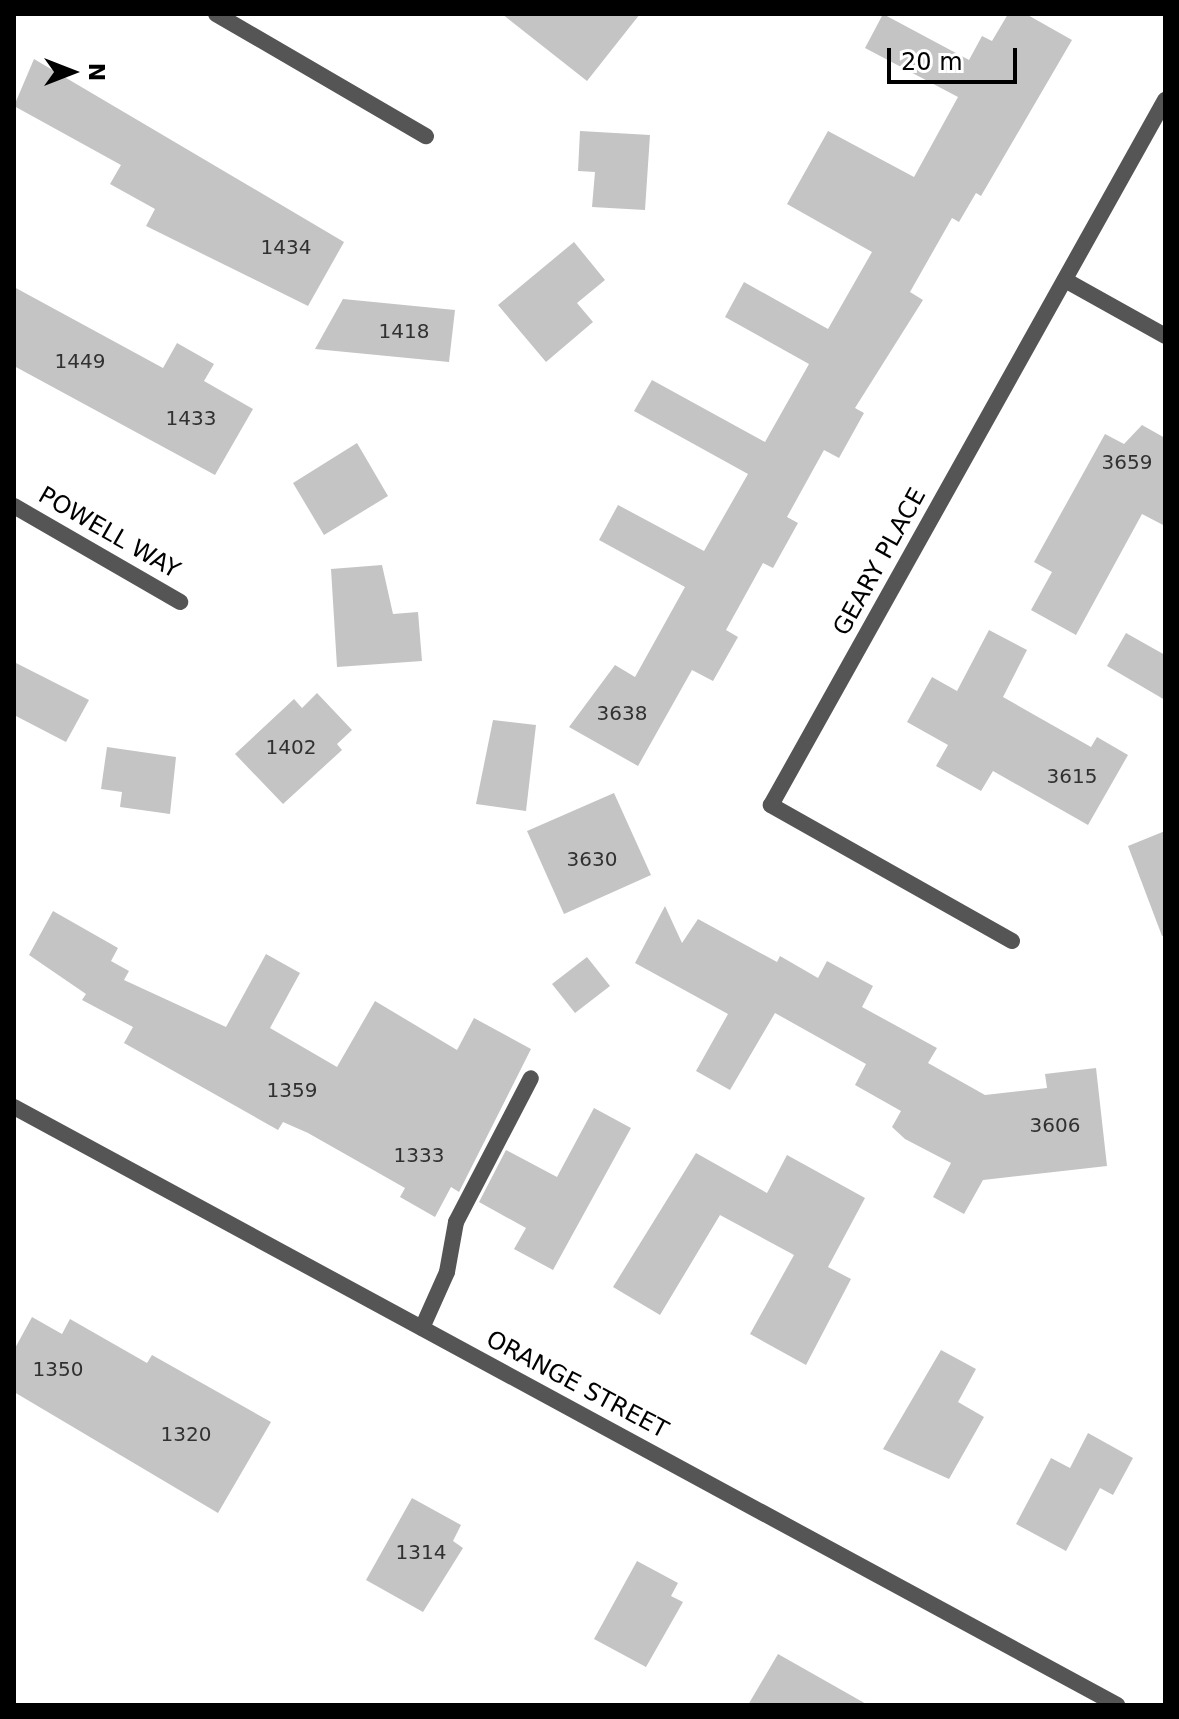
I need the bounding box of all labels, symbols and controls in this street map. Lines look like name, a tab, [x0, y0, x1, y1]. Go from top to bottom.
north arrow	[32, 32, 112, 112]
scale bar	[891, 32, 1021, 82]
text: 20 m	[901, 48, 963, 76]
text: N	[84, 63, 109, 81]
house number: 1434	[261, 235, 311, 259]
house number: 1418	[379, 319, 429, 343]
house number: 1449	[55, 349, 105, 373]
house number: 1433	[166, 406, 216, 430]
house number: 3659	[1102, 450, 1152, 474]
street label: POWELL WAY	[33, 481, 185, 585]
street label: GEARY PLACE	[828, 483, 932, 641]
house number: 3638	[597, 701, 647, 725]
house number: 1402	[266, 735, 316, 759]
house number: 3615	[1047, 764, 1097, 788]
house number: 3630	[567, 847, 617, 871]
house number: 1359	[267, 1078, 317, 1102]
house number: 3606	[1030, 1113, 1080, 1137]
house number: 1333	[394, 1143, 444, 1167]
street label: ORANGE STREET	[481, 1325, 673, 1445]
house number: 1350	[33, 1357, 83, 1381]
house number: 1320	[161, 1422, 211, 1446]
house number: 1314	[396, 1540, 446, 1564]

